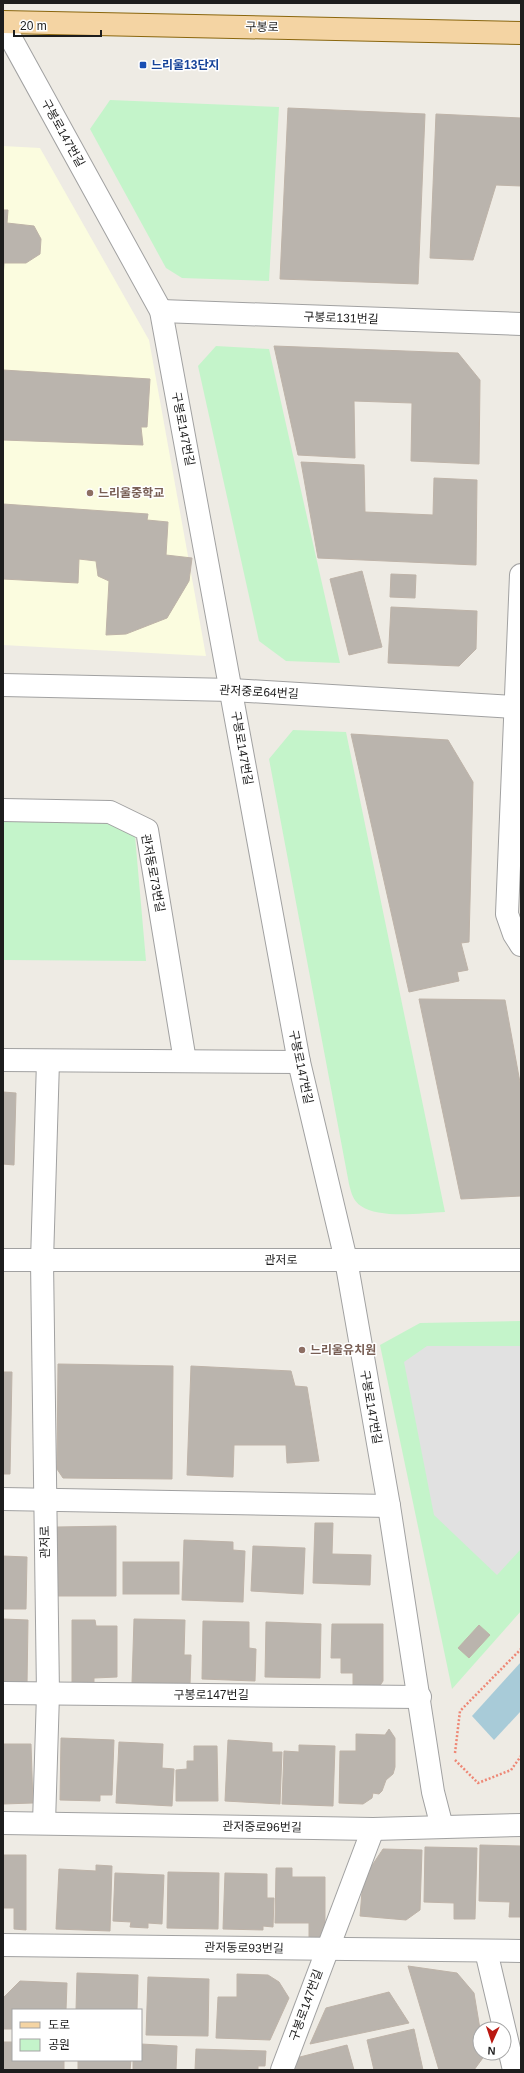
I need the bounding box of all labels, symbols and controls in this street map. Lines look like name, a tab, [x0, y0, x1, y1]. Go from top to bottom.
scale bar	[14, 12, 101, 38]
text: 20 m	[20, 19, 47, 33]
street label: 구봉로	[245, 20, 279, 34]
place label: 느리울13단지	[151, 58, 220, 72]
marker: 느리울13단지	[138, 60, 148, 70]
street label: 구봉로147번길	[39, 97, 87, 169]
street label: 구봉로131번길	[303, 310, 379, 326]
street label: 구봉로147번길	[169, 391, 197, 467]
place label: 느리울중학교	[98, 486, 164, 500]
marker: 느리울중학교	[85, 488, 95, 498]
street label: 관저중로64번길	[219, 683, 299, 701]
street label: 구봉로147번길	[229, 710, 255, 786]
street label: 관저동로73번길	[139, 833, 167, 913]
street label: 구봉로147번길	[286, 1029, 316, 1105]
street label: 관저로	[264, 1253, 298, 1267]
place label: 느리울유치원	[310, 1343, 376, 1357]
marker: 느리울유치원	[297, 1345, 307, 1355]
street label: 구봉로147번길	[358, 1369, 384, 1445]
street label: 관저로	[38, 1525, 52, 1559]
street label: 구봉로147번길	[173, 1688, 249, 1702]
street label: 관저중로96번길	[222, 1819, 302, 1835]
street label: 관저동로93번길	[204, 1940, 284, 1956]
street label: 구봉로147번길	[287, 1967, 325, 2043]
legend	[12, 2009, 142, 2061]
text: 도로	[48, 2018, 70, 2032]
north arrow	[472, 2021, 512, 2061]
text: 공원	[48, 2038, 70, 2052]
text: N	[487, 2045, 496, 2057]

